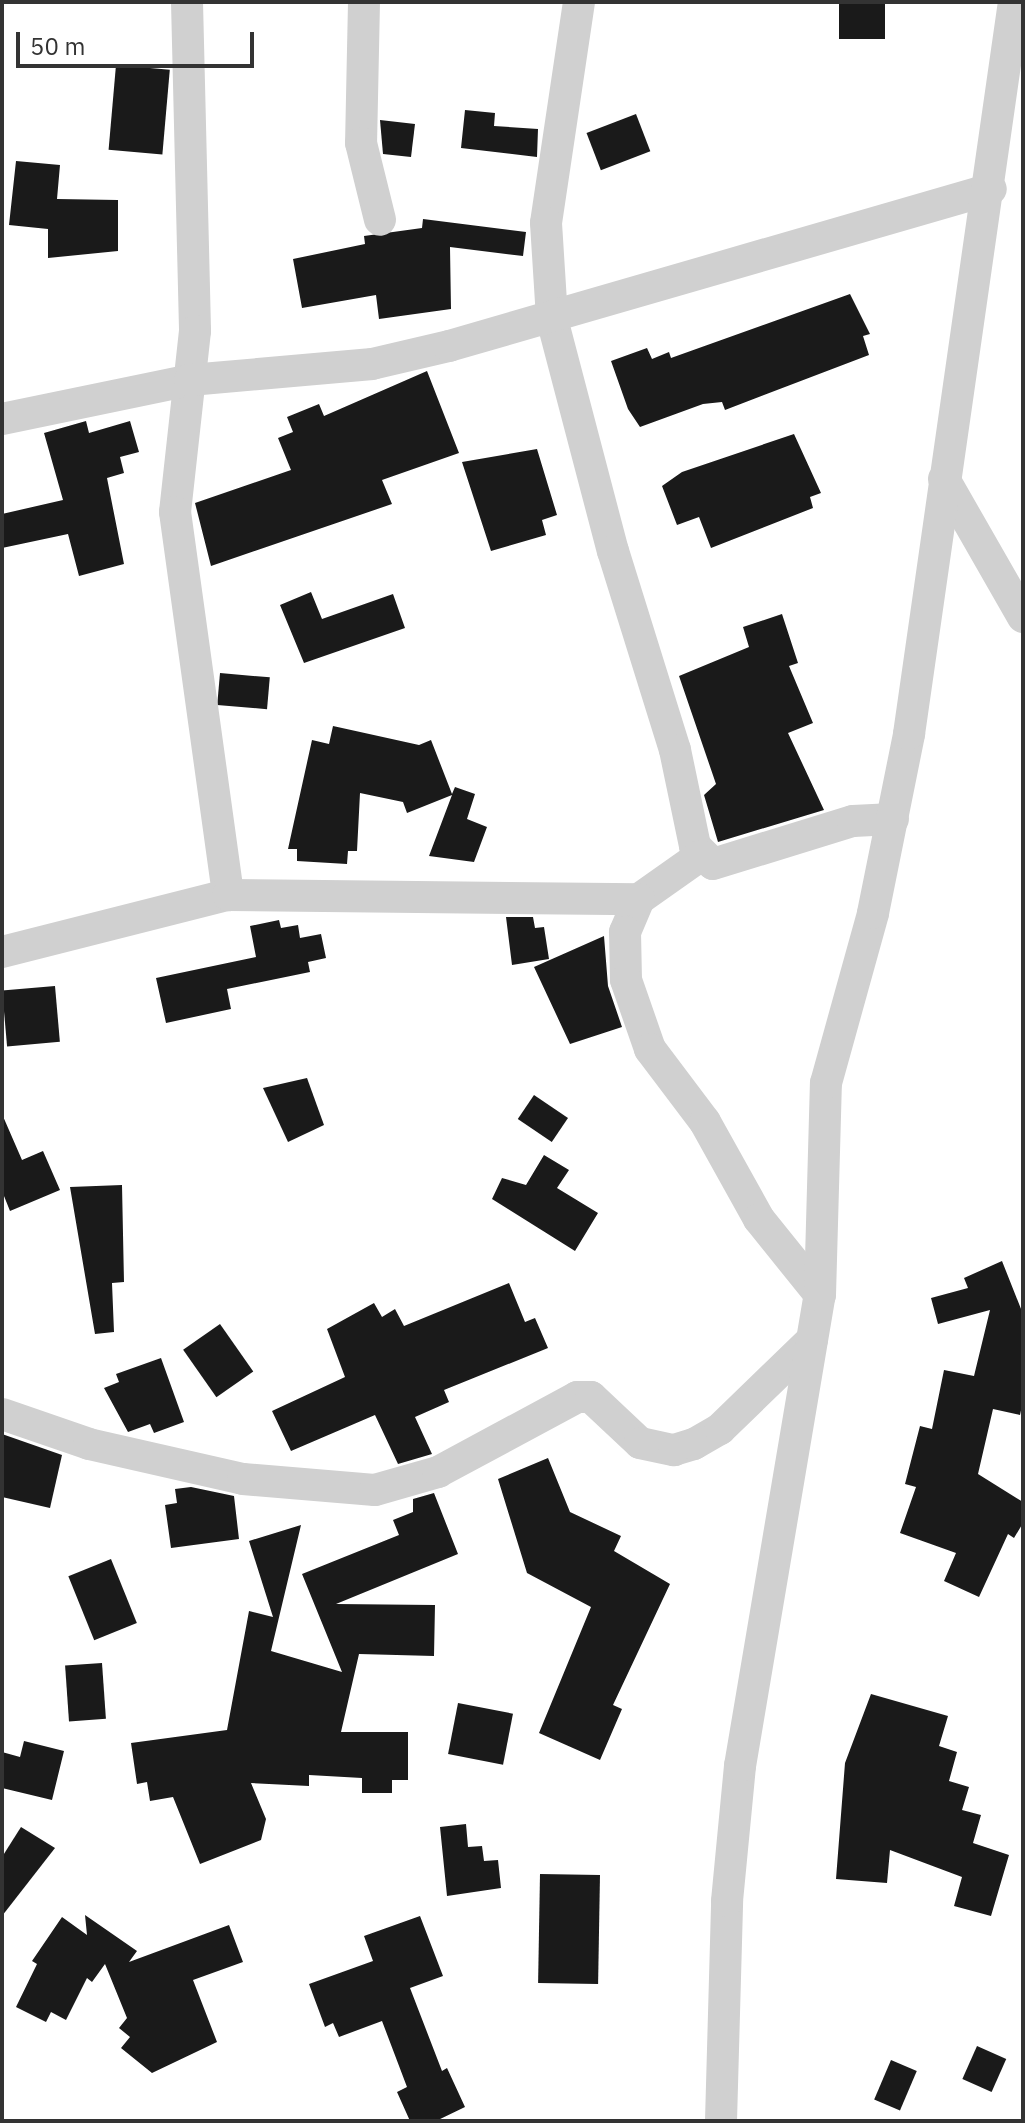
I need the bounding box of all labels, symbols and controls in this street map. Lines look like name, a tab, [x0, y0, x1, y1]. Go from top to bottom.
scale bar	[20, 16, 258, 66]
text: 50 m	[30, 30, 85, 62]

